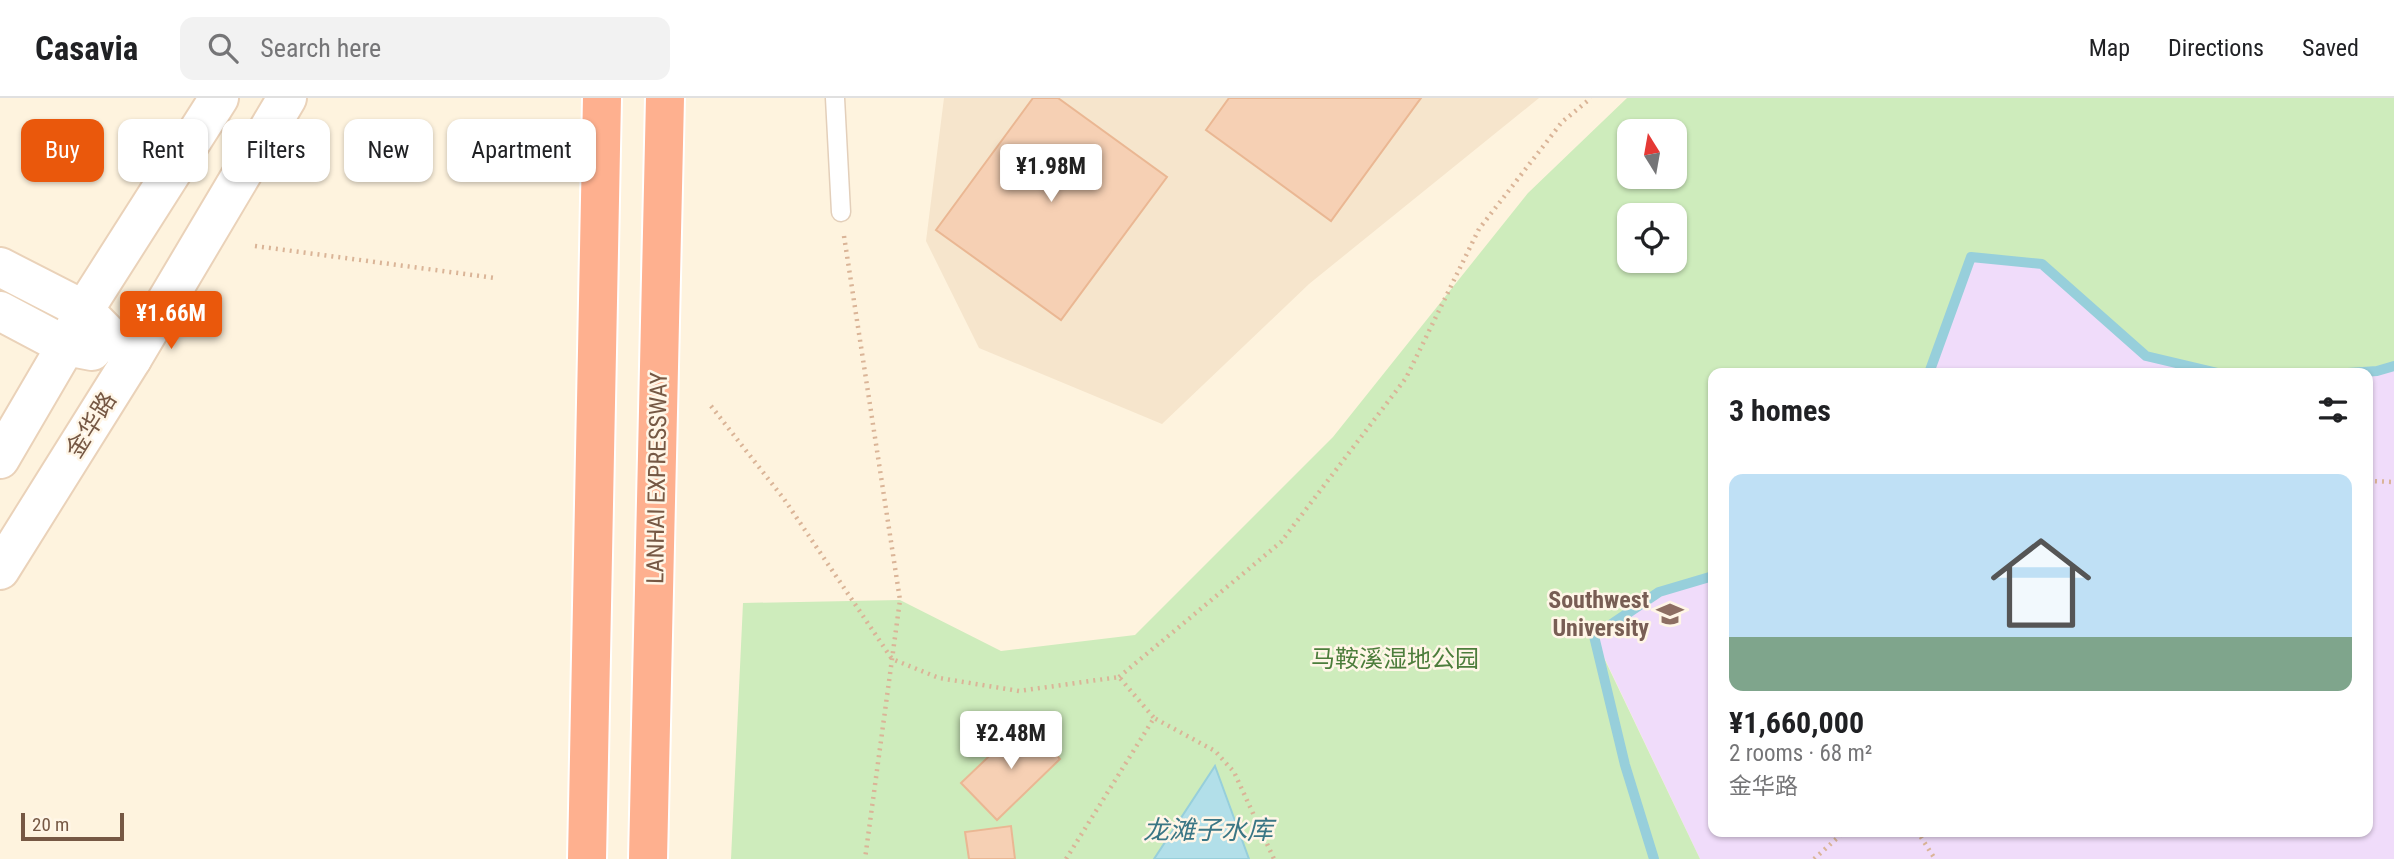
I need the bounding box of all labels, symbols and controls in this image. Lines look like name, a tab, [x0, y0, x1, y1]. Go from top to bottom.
search box	[180, 17, 670, 80]
text: Casavia	[35, 29, 138, 68]
icon: search	[204, 29, 242, 67]
text: Search here	[260, 33, 381, 63]
text: Map	[2089, 34, 2130, 62]
text: Directions	[2168, 34, 2264, 62]
text: Saved	[2302, 34, 2359, 62]
chip: Buy	[21, 119, 104, 182]
chip: Rent	[118, 119, 208, 182]
chip: Filters	[222, 119, 330, 182]
chip: New	[344, 119, 433, 182]
chip: Apartment	[447, 119, 596, 182]
north arrow	[1617, 119, 1687, 189]
map controls	[1617, 119, 1687, 273]
pin: ¥1.98M	[994, 144, 1108, 204]
text: ¥1.98M	[1016, 153, 1086, 180]
button: locate	[1617, 203, 1687, 273]
pin: ¥1.66M	[114, 292, 228, 351]
text: ¥1.66M	[136, 300, 206, 327]
street label: LANHAI EXPRESSWAY	[641, 371, 673, 584]
street label: 金华路	[60, 387, 122, 463]
icon: filters	[2314, 391, 2352, 429]
text: 3 homes	[1729, 393, 1831, 428]
icon: home	[1978, 520, 2104, 646]
place label: Southwest University	[1548, 586, 1649, 642]
school or university icon: Southwest University	[1655, 599, 1685, 629]
park label: 马鞍溪湿地公园	[1311, 645, 1479, 673]
text: ¥1,660,000	[1729, 705, 1864, 740]
pin: ¥2.48M	[954, 712, 1068, 771]
text: ¥2.48M	[976, 720, 1046, 747]
text: 2 rooms · 68 m²	[1729, 740, 1872, 767]
text: 金华路	[1729, 773, 1798, 800]
scale bar	[21, 810, 124, 842]
text: 20 m	[32, 813, 69, 836]
water label: 龙滩子水库	[1143, 815, 1277, 845]

